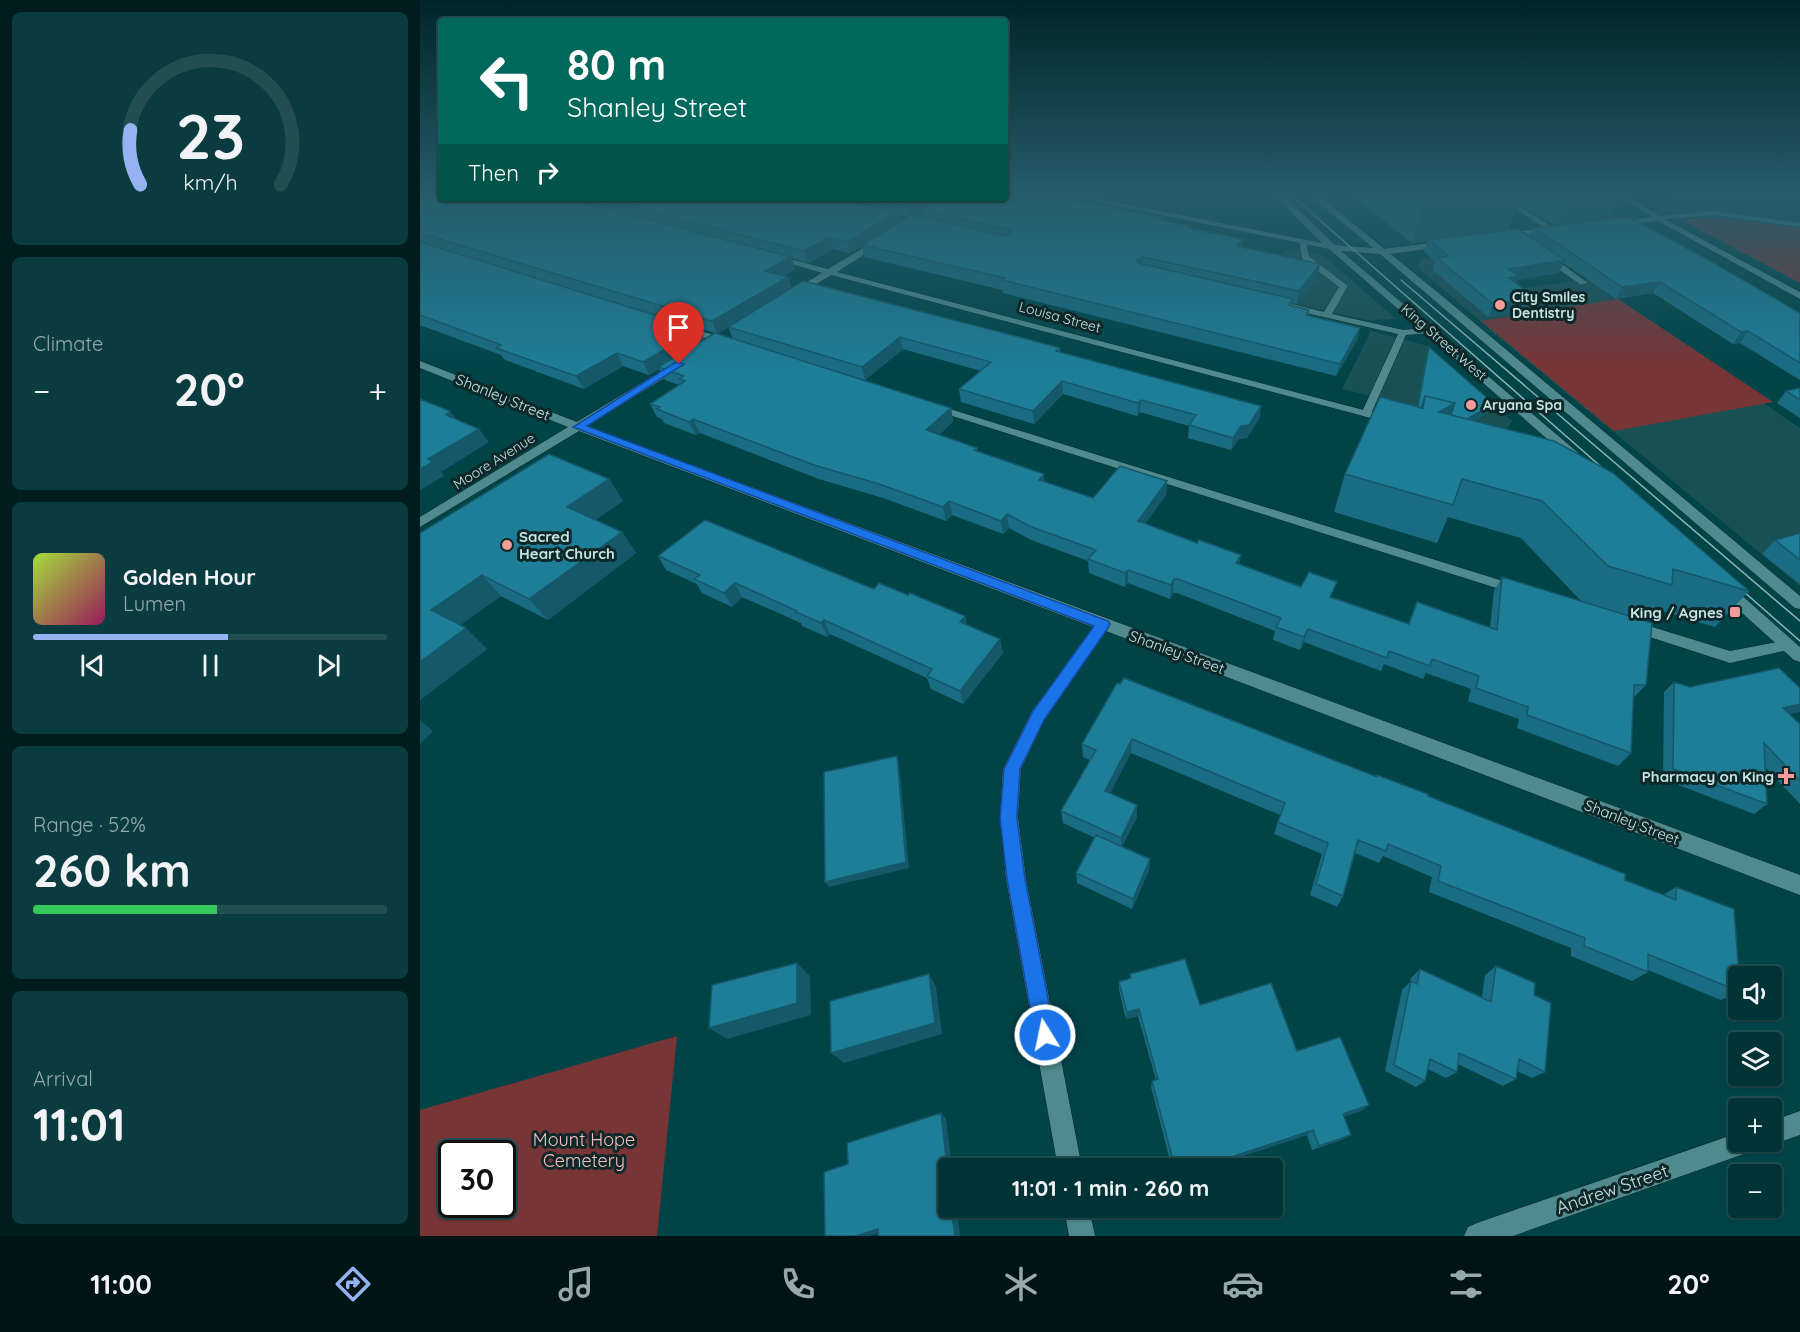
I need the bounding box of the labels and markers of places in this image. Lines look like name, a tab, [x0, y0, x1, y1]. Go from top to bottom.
place label: City Smiles Dentistry	[1512, 288, 1585, 322]
marker: City Smiles Dentistry	[1493, 298, 1507, 312]
pin	[653, 302, 704, 364]
place label: Aryana Spa	[1483, 396, 1562, 414]
marker: Aryana Spa	[1464, 398, 1478, 412]
place label: Sacred Heart Church	[519, 527, 615, 563]
marker: Sacred Heart Church	[500, 538, 514, 552]
place label: King / Agnes	[1630, 603, 1723, 622]
marker: King / Agnes	[1728, 605, 1742, 619]
place label: Pharmacy on King	[1642, 767, 1774, 786]
marker: Pharmacy on King	[1779, 769, 1793, 783]

